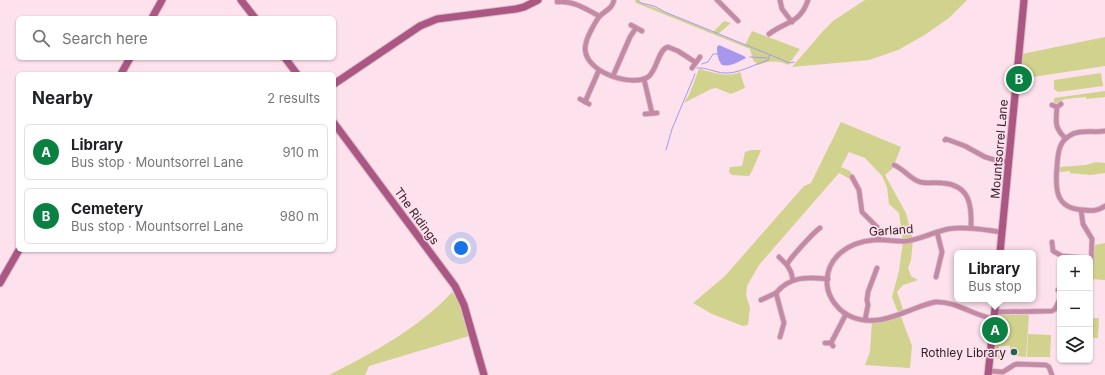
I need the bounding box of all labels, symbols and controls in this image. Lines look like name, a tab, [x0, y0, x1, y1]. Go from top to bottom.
search box	[16, 16, 336, 60]
icon: search	[30, 27, 52, 49]
text: Search here	[62, 29, 148, 48]
pin: B	[1006, 64, 1032, 94]
text: Nearby	[32, 88, 93, 108]
text: 2 results	[267, 90, 320, 106]
street label: Mountsorrel Lane	[987, 99, 1011, 199]
text: Library	[71, 135, 123, 154]
text: A	[41, 144, 51, 160]
text: 910 m	[282, 144, 319, 160]
text: Bus stop · Mountsorrel Lane	[71, 154, 243, 170]
street label: The Ridings	[391, 185, 443, 247]
text: Cemetery	[71, 199, 143, 218]
text: B	[42, 208, 50, 224]
text: 980 m	[280, 208, 319, 224]
text: Bus stop · Mountsorrel Lane	[71, 218, 243, 234]
street label: Garland	[868, 221, 914, 239]
your location	[451, 238, 471, 258]
popup	[954, 250, 1036, 302]
map controls	[1057, 255, 1093, 363]
button: +	[1057, 255, 1093, 291]
text: Library	[968, 259, 1020, 278]
text: Bus stop	[968, 278, 1022, 294]
button: −	[1057, 291, 1093, 327]
pin: A	[982, 315, 1008, 345]
button: layers	[1057, 327, 1093, 363]
place label: Rothley Library	[921, 345, 1006, 360]
marker: Rothley Library	[1009, 347, 1019, 357]

